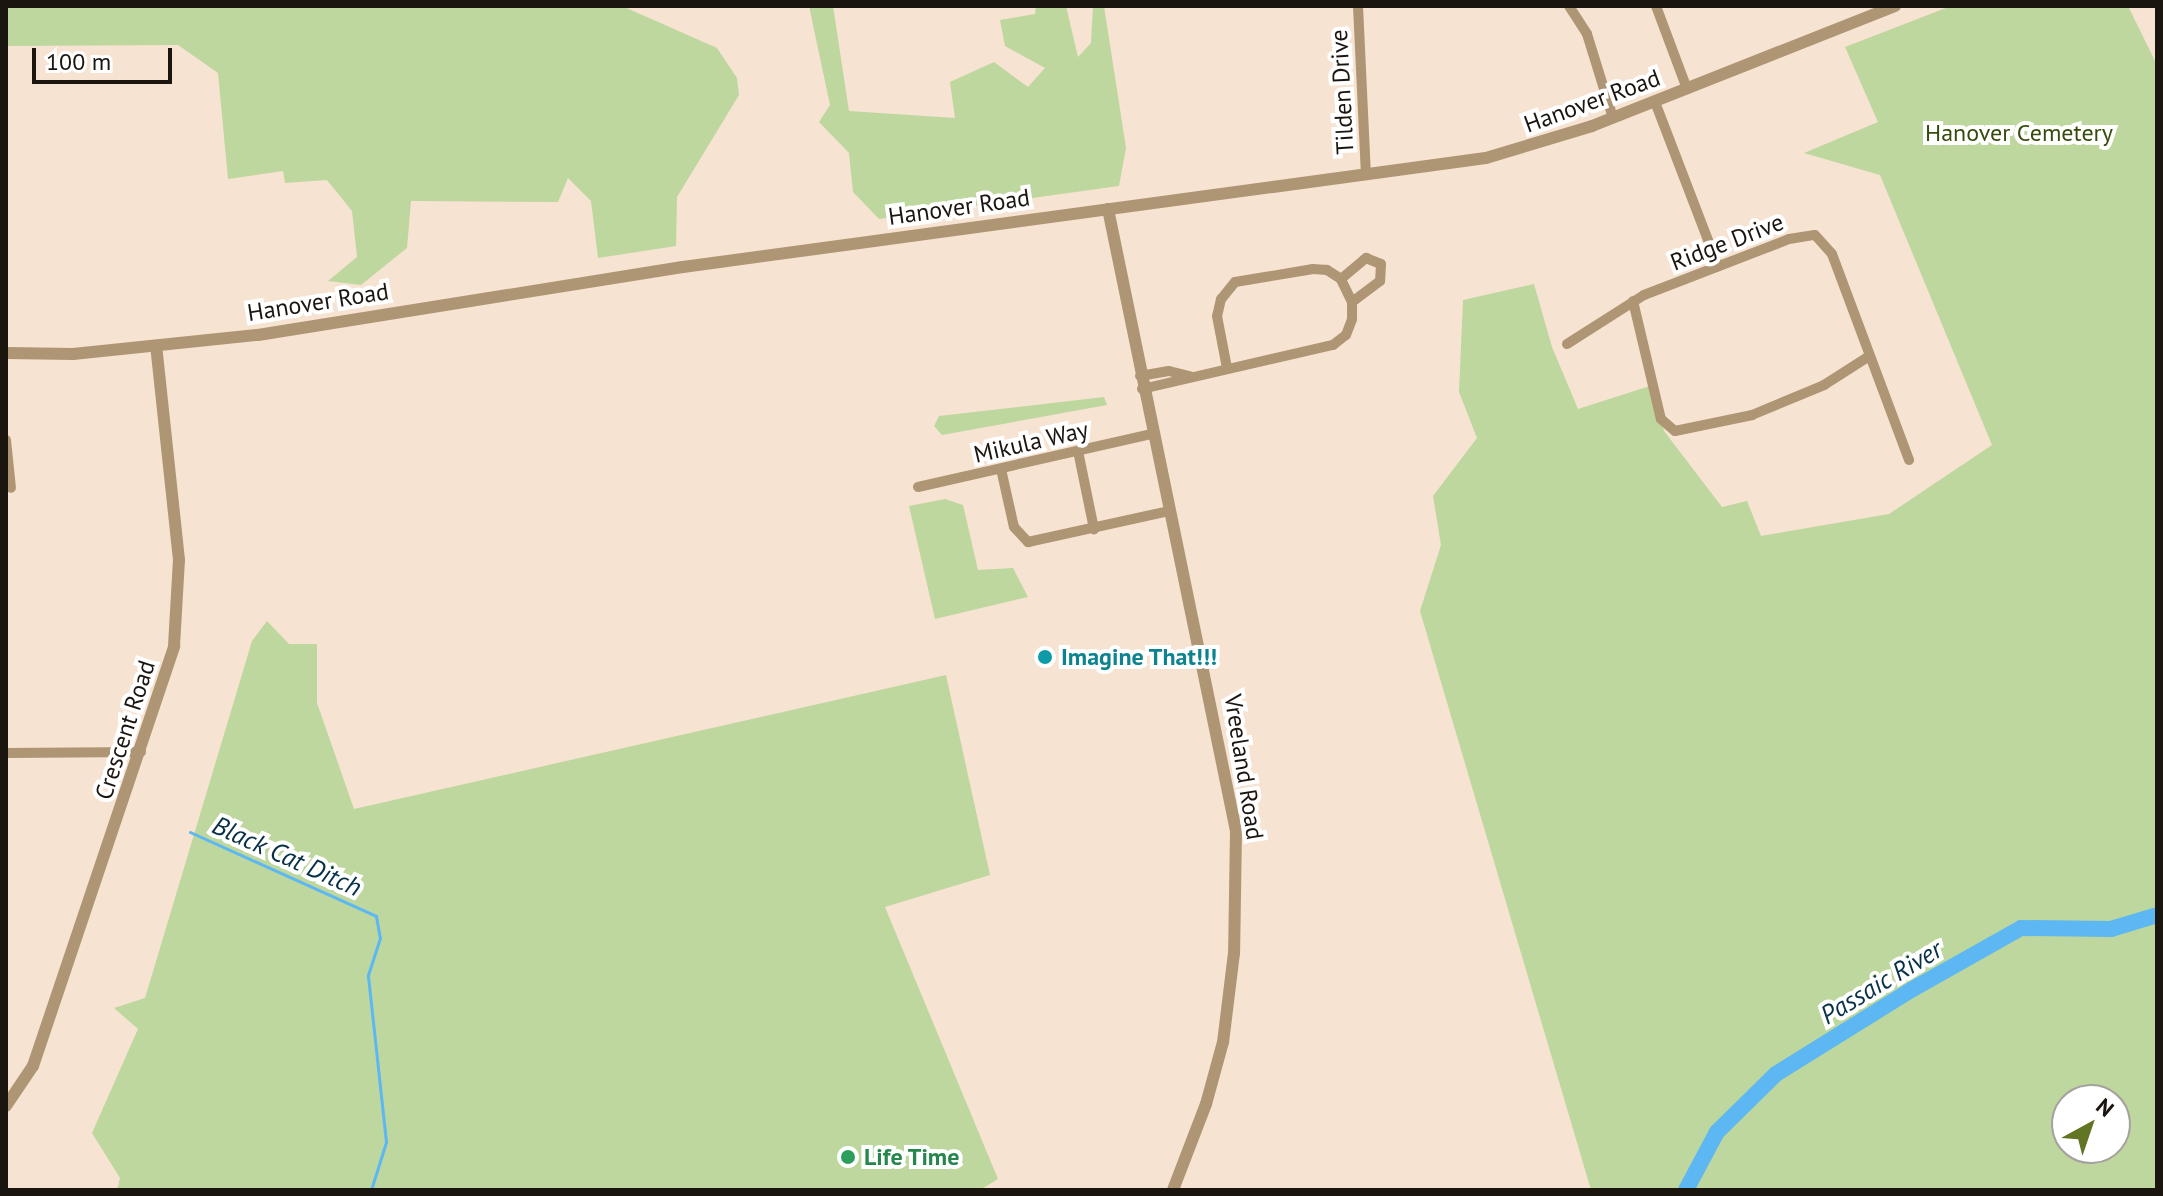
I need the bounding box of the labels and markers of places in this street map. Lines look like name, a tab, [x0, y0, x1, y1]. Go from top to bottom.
place label: Imagine That!!!	[1061, 643, 1218, 671]
marker: Imagine That!!!	[1036, 648, 1054, 666]
place label: Life Time	[864, 1143, 960, 1171]
marker: Life Time	[839, 1148, 857, 1166]

